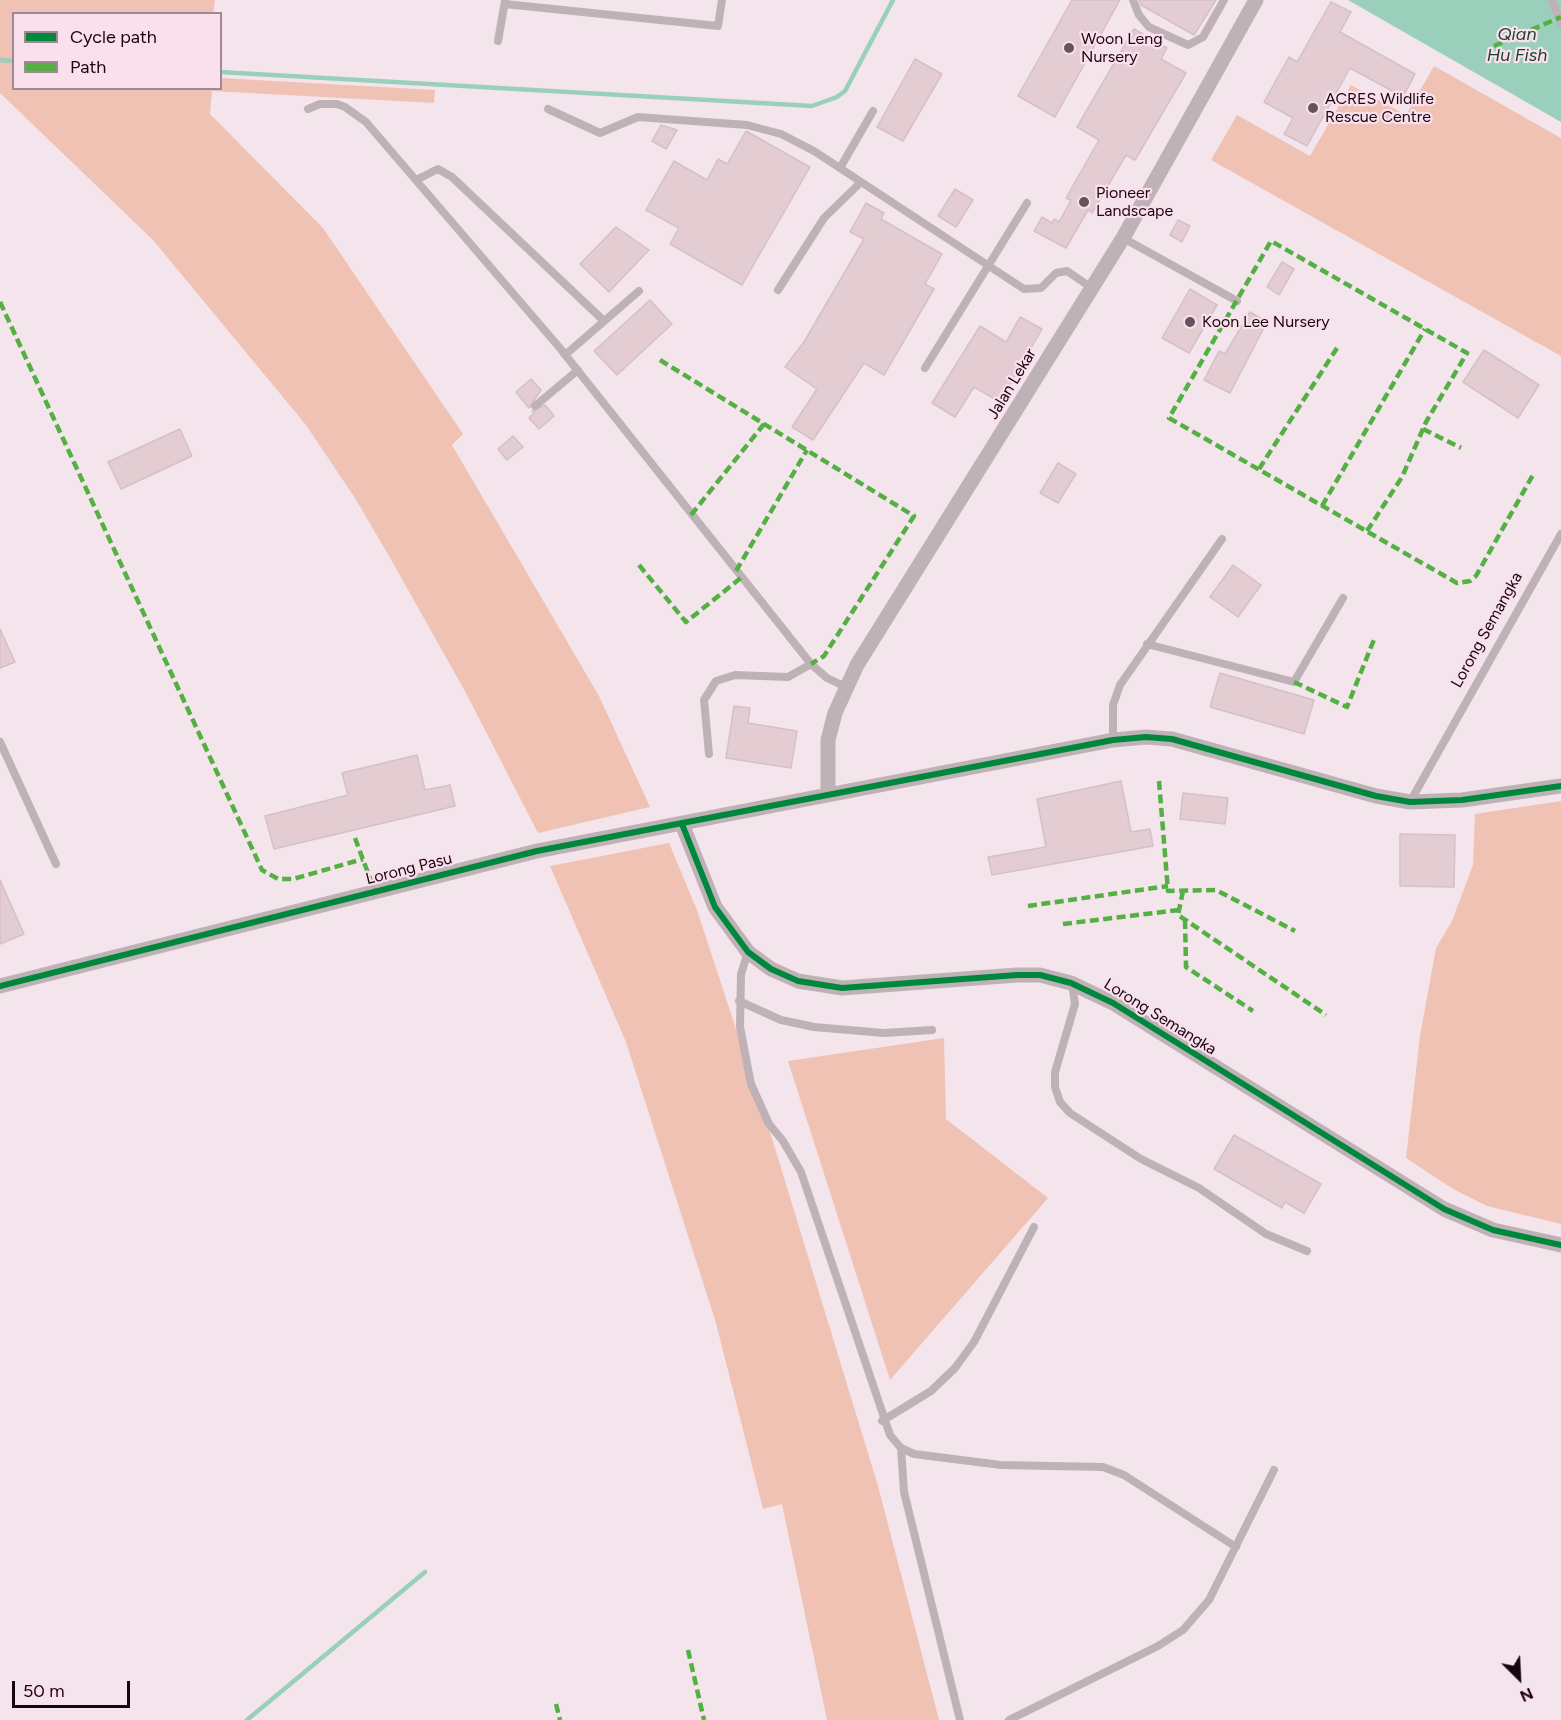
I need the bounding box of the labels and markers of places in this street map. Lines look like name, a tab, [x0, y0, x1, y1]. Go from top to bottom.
place label: Woon Leng Nursery	[1081, 29, 1163, 67]
marker: Woon Leng Nursery	[1062, 41, 1076, 55]
place label: ACRES Wildlife Rescue Centre	[1325, 89, 1434, 127]
marker: ACRES Wildlife Rescue Centre	[1306, 101, 1320, 115]
place label: Pioneer Landscape	[1096, 183, 1173, 221]
marker: Pioneer Landscape	[1077, 195, 1091, 209]
place label: Koon Lee Nursery	[1202, 312, 1330, 332]
marker: Koon Lee Nursery	[1183, 315, 1197, 329]

